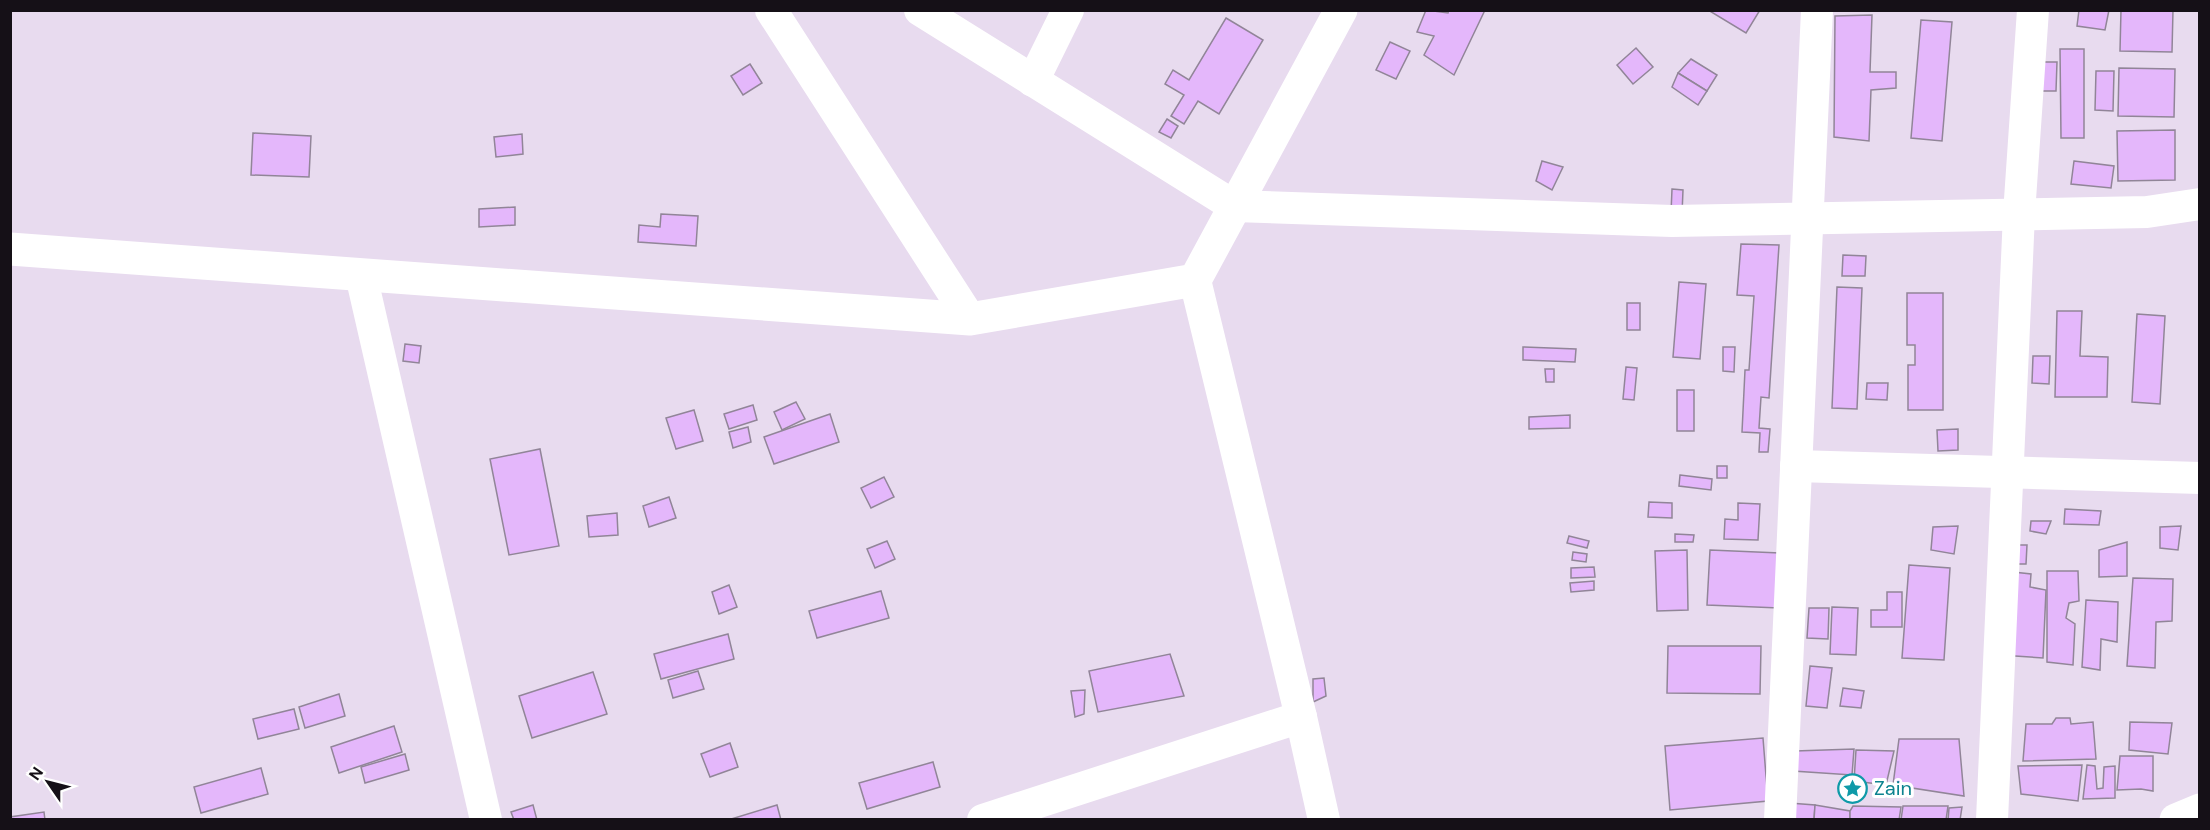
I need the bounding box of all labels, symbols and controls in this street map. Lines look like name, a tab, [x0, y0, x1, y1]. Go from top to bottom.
north arrow	[18, 752, 78, 812]
text: N	[24, 763, 48, 784]
place icon: Zain	[1837, 772, 1869, 804]
place label: Zain	[1874, 775, 1912, 801]

